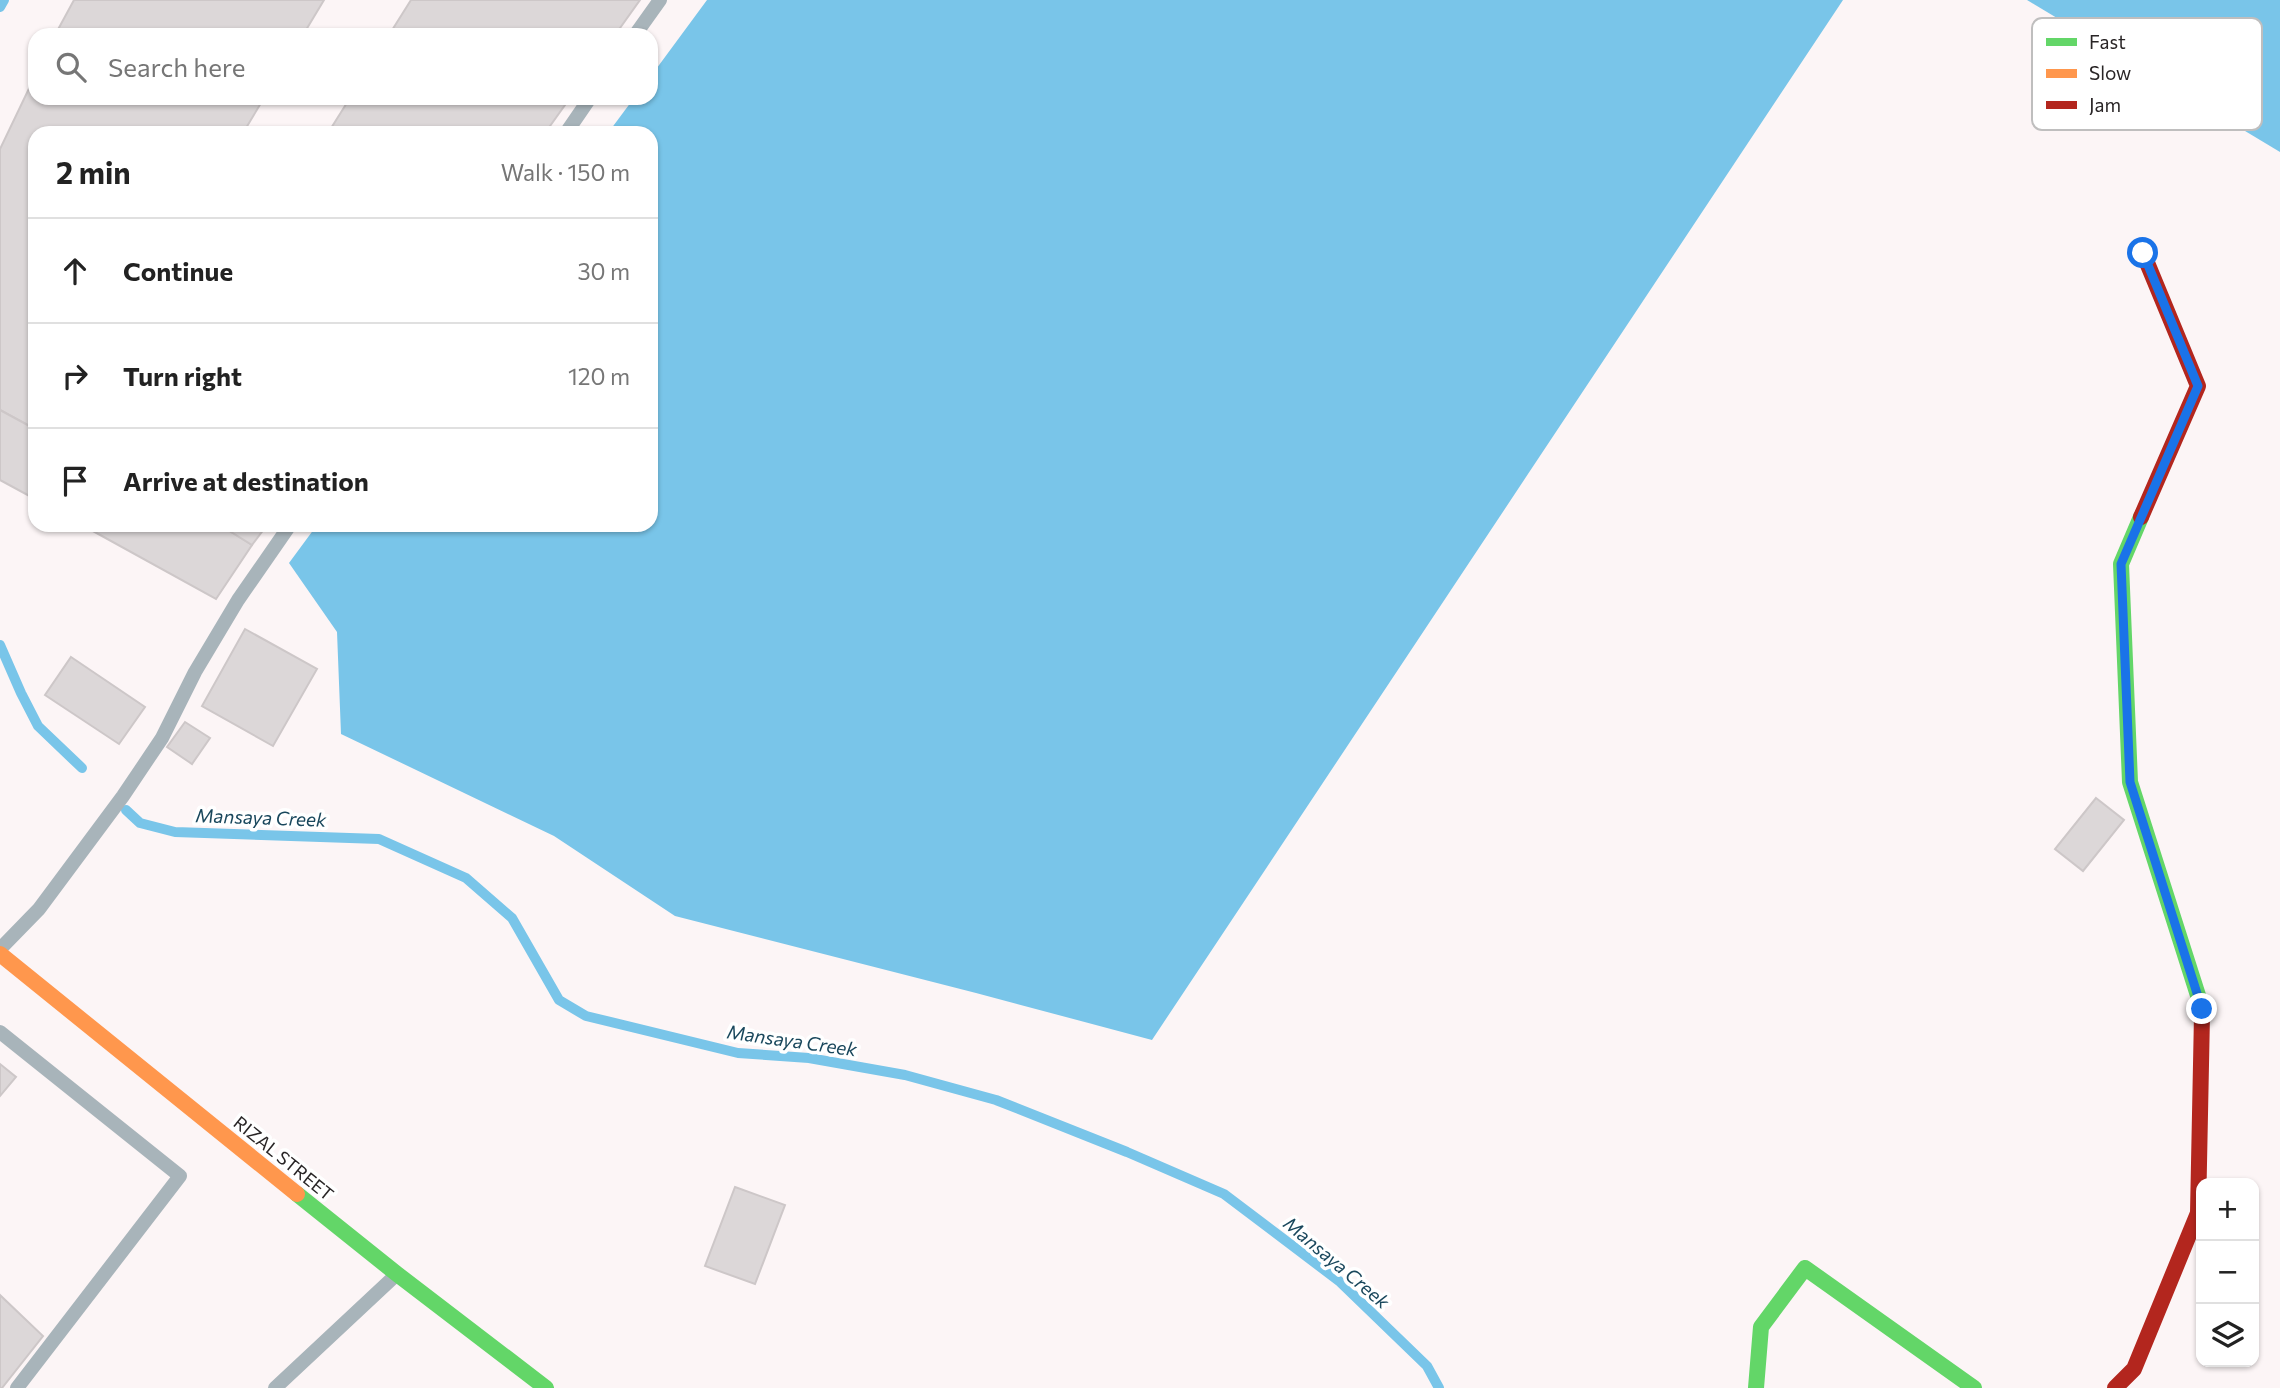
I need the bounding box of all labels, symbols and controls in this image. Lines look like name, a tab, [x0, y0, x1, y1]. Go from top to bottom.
legend	[2032, 18, 2262, 130]
search box	[28, 28, 658, 105]
text: Fast	[2089, 30, 2126, 53]
icon: search	[52, 48, 90, 86]
text: Search here	[108, 51, 246, 82]
text: Slow	[2089, 61, 2131, 84]
text: Jam	[2089, 93, 2121, 116]
text: 2 min	[56, 153, 131, 190]
text: Walk · 150 m	[501, 158, 630, 186]
route start	[2127, 237, 2158, 268]
icon: ahead	[56, 252, 94, 290]
text: Continue	[123, 255, 233, 286]
text: 30 m	[577, 257, 630, 285]
icon: right	[56, 357, 94, 395]
text: Turn right	[123, 360, 242, 391]
text: 120 m	[568, 362, 630, 390]
icon: arrive	[56, 462, 94, 500]
text: Arrive at destination	[123, 465, 369, 496]
water label: Mansaya Creek	[195, 803, 327, 831]
route end	[2186, 993, 2217, 1024]
water label: Mansaya Creek	[726, 1020, 859, 1061]
street label: RIZAL STREET	[230, 1111, 338, 1205]
map controls	[2196, 1178, 2259, 1367]
button: +	[2196, 1178, 2259, 1241]
water label: Mansaya Creek	[1279, 1211, 1395, 1313]
button: −	[2196, 1241, 2259, 1304]
button: layers	[2196, 1304, 2259, 1367]

